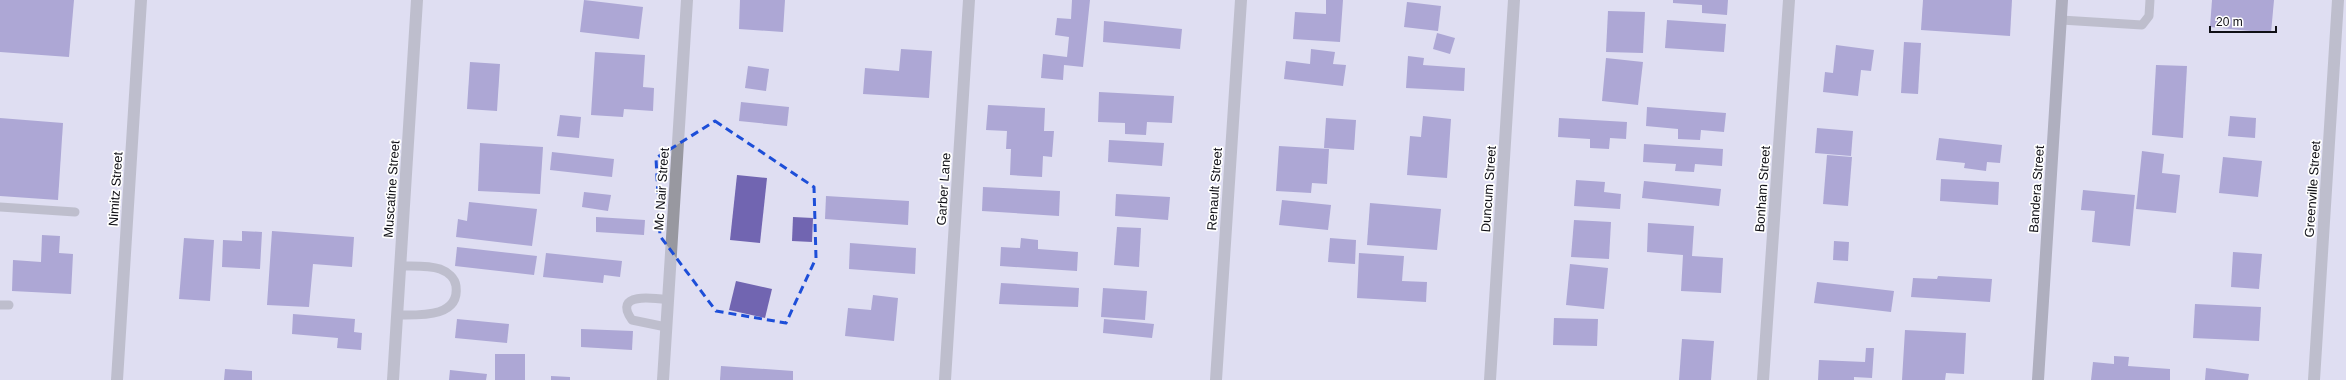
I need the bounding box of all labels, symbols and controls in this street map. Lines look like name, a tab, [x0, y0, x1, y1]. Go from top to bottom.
scale bar	[2210, 8, 2276, 34]
text: 20 m	[2216, 15, 2243, 29]
street label: Muscatine Street	[381, 139, 402, 238]
street label: Greenville Street	[2302, 140, 2323, 238]
street label: Duncum Street	[1478, 145, 1499, 233]
street label: Bonham Street	[1752, 145, 1773, 233]
street label: Bandera Street	[2026, 145, 2047, 233]
street label: Mc Nair Street	[651, 147, 672, 231]
street label: Renault Street	[1204, 147, 1225, 231]
street label: Nimitz Street	[105, 151, 126, 227]
street label: Garber Lane	[933, 152, 954, 226]

